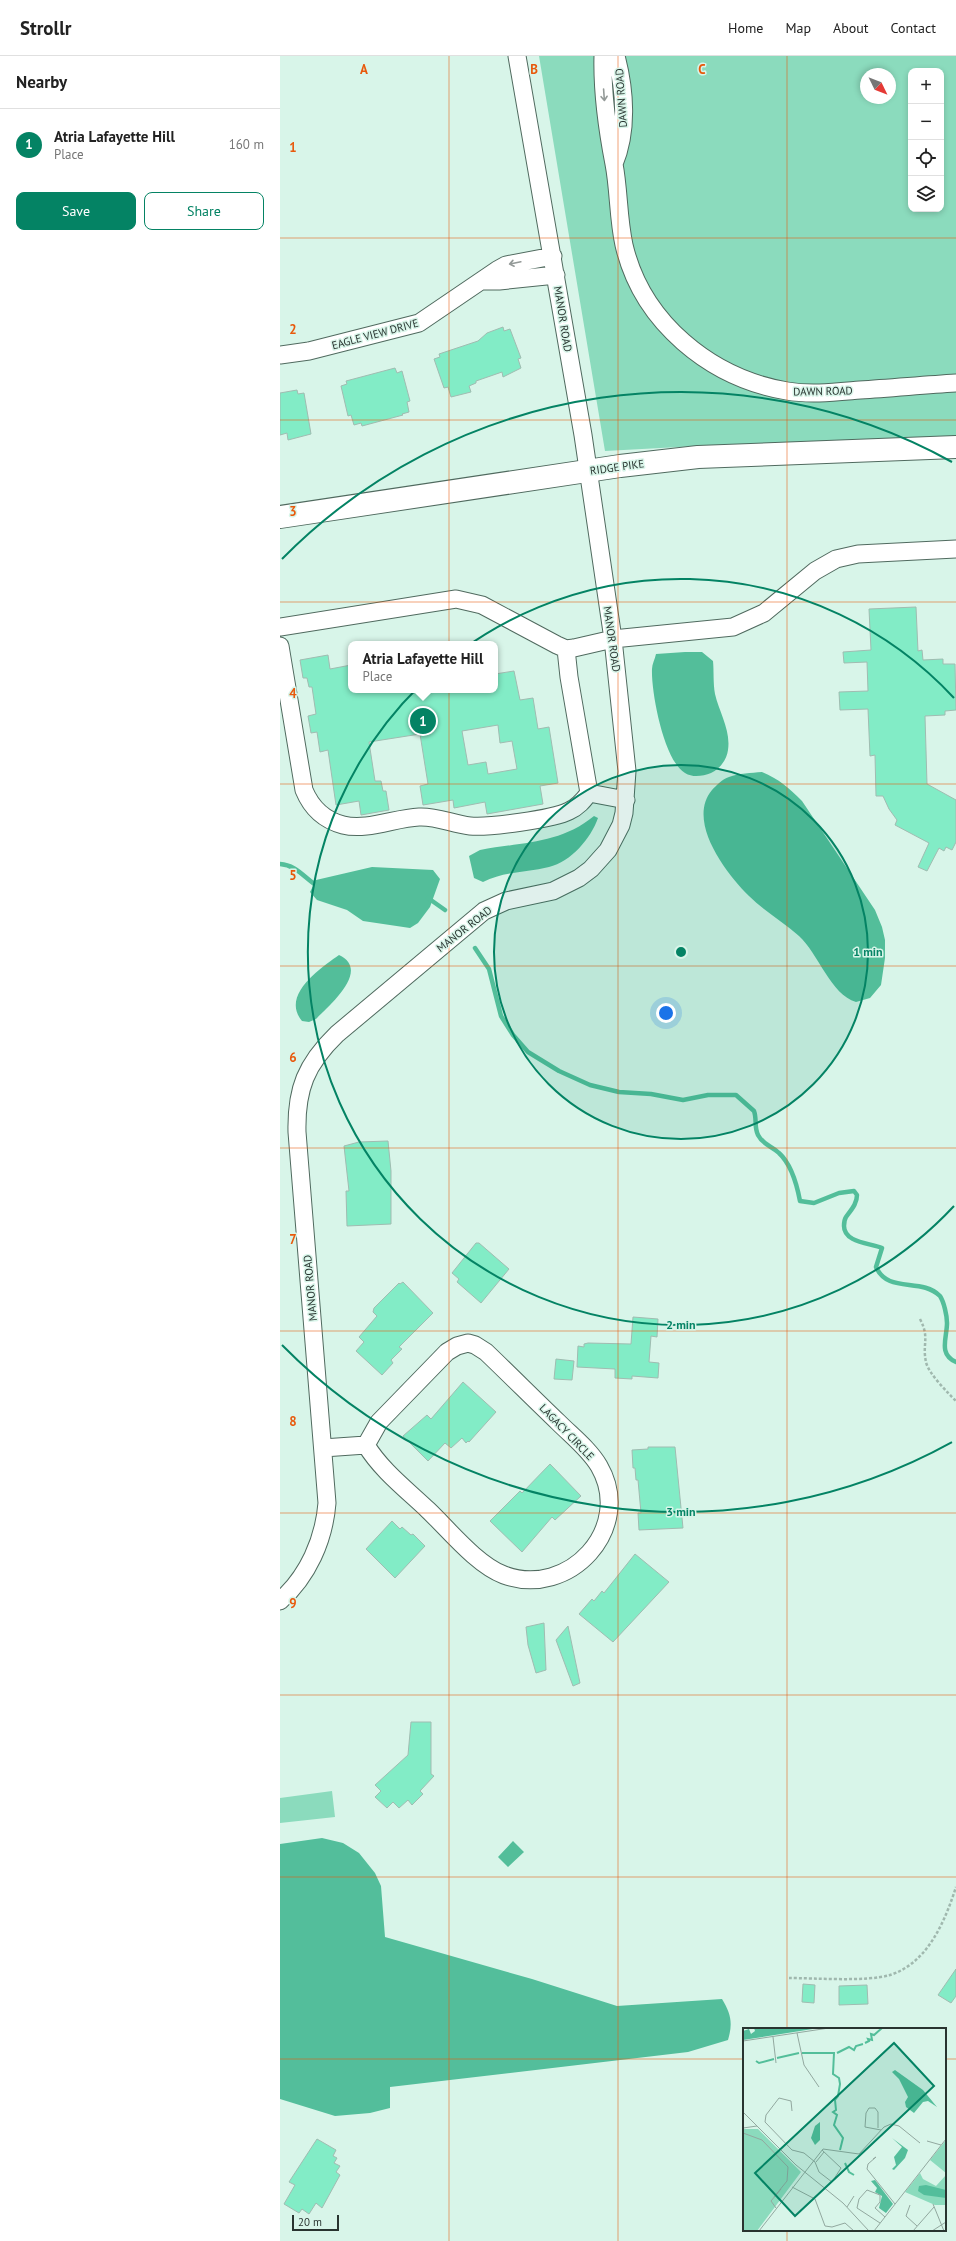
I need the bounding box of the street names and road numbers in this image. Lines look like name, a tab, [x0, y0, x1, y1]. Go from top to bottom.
street label: DAWN ROAD	[612, 68, 630, 128]
street label: MANOR ROAD	[551, 285, 575, 353]
street label: EAGLE VIEW DRIVE	[330, 316, 420, 352]
street label: DAWN ROAD	[793, 383, 853, 399]
street label: RIDGE PIKE	[589, 456, 645, 478]
street label: MANOR ROAD	[600, 605, 624, 673]
street label: MANOR ROAD	[433, 903, 495, 955]
street label: MANOR ROAD	[300, 1254, 320, 1322]
street label: LAGACY CIRCLE	[537, 1401, 597, 1463]

